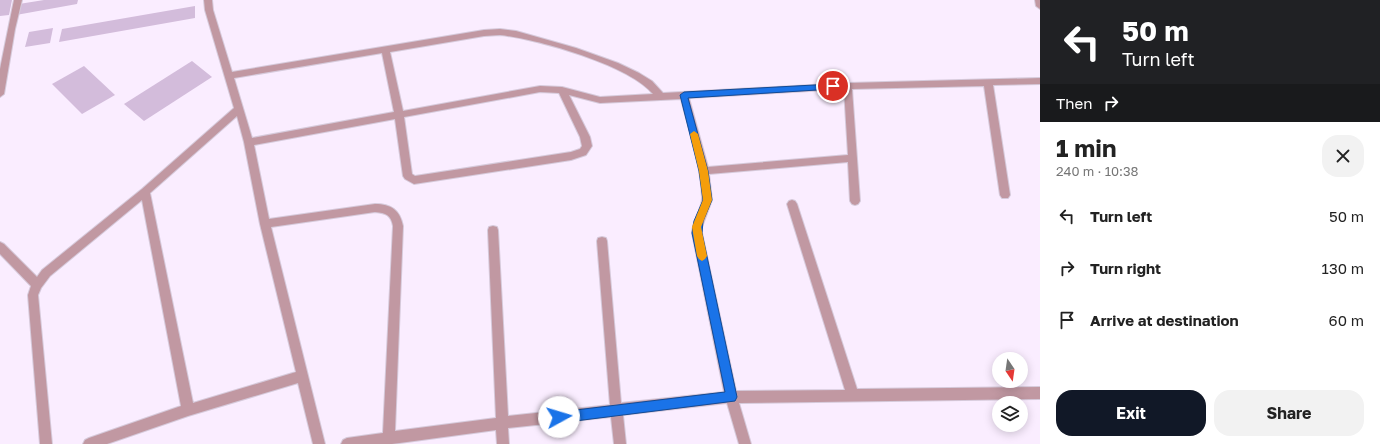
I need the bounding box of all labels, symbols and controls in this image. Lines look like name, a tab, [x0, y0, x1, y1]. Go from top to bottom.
text: 50 m	[1122, 14, 1189, 47]
icon: left	[1056, 16, 1108, 68]
text: Turn left	[1122, 48, 1195, 70]
pin	[816, 69, 850, 103]
icon: arrive	[822, 75, 844, 97]
icon: right	[1100, 92, 1122, 114]
text: Then	[1056, 94, 1092, 112]
text: 1 min	[1056, 133, 1116, 162]
button: close	[1322, 135, 1364, 177]
text: 240 m · 10:38	[1056, 163, 1139, 179]
icon: left	[1056, 205, 1078, 227]
text: Turn left	[1090, 207, 1152, 225]
text: 50 m	[1329, 207, 1364, 225]
icon: right	[1056, 257, 1078, 279]
text: Turn right	[1090, 259, 1161, 277]
text: 130 m	[1322, 259, 1364, 277]
icon: arrive	[1056, 309, 1078, 331]
text: Arrive at destination	[1090, 311, 1239, 329]
text: 60 m	[1329, 311, 1364, 329]
north arrow	[992, 352, 1028, 388]
map controls	[992, 352, 1028, 432]
button: Exit	[1056, 390, 1206, 436]
button: Share	[1214, 390, 1364, 436]
position arrow	[538, 396, 580, 438]
button: layers	[992, 396, 1028, 432]

